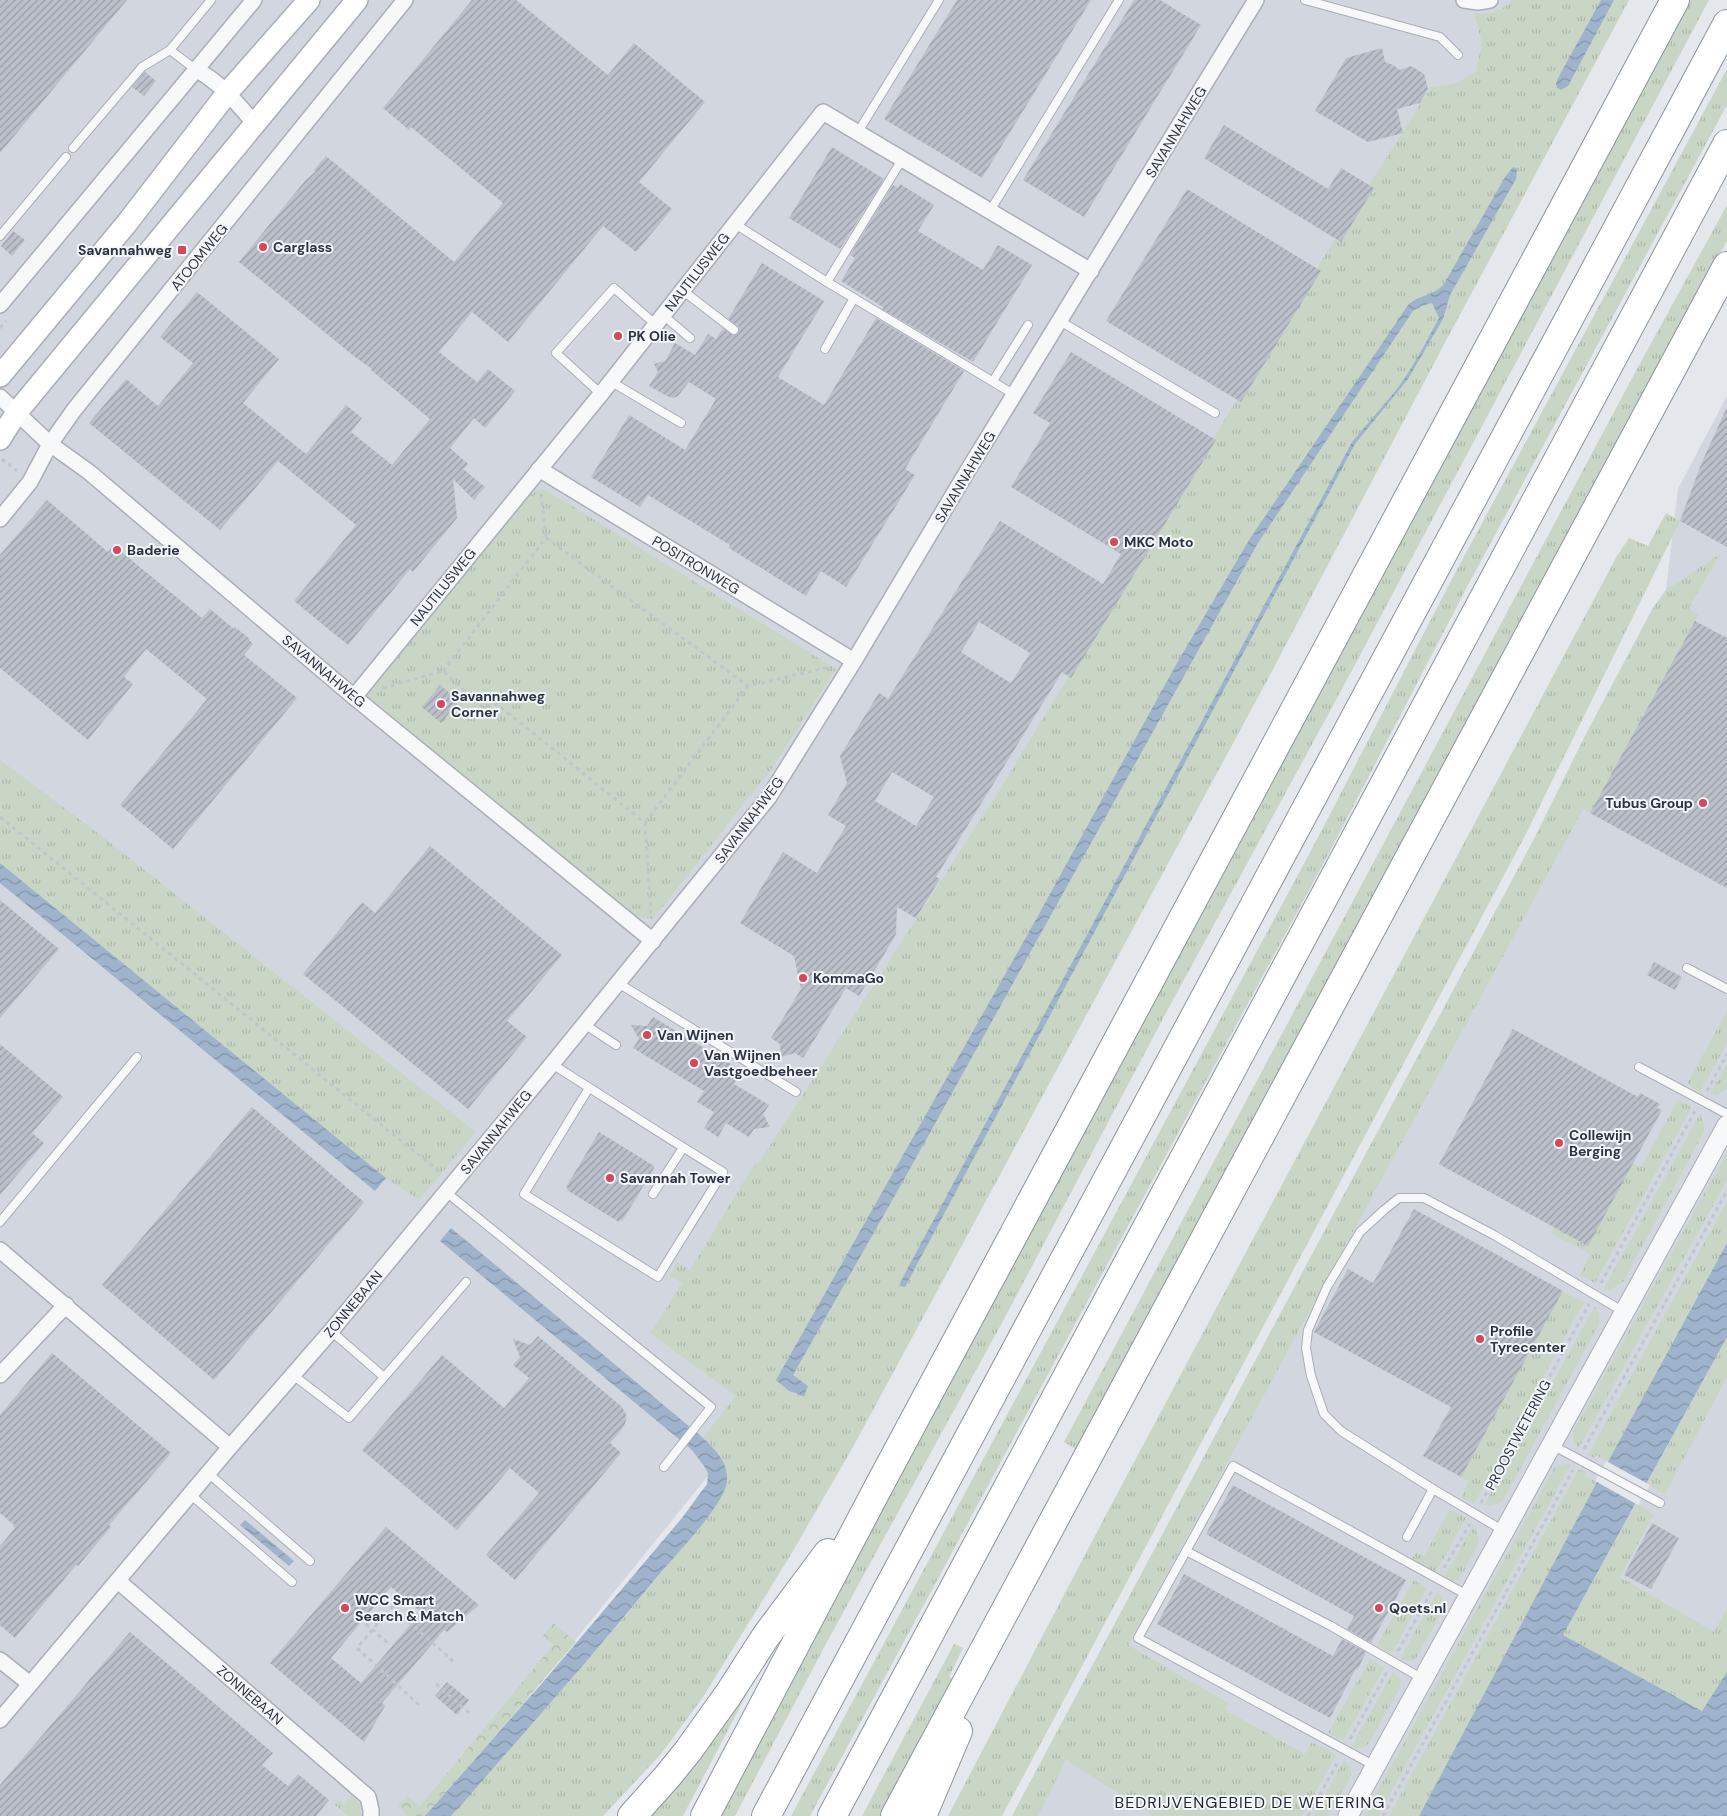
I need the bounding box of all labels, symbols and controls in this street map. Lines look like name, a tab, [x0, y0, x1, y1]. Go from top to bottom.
street label: SAVANNAHWEG	[1142, 83, 1210, 181]
street label: ATOOMWEG	[166, 220, 232, 294]
street label: NAUTILUSWEG	[661, 229, 733, 315]
place label: Carglass	[273, 238, 332, 256]
place label: Savannahweg	[78, 241, 172, 259]
marker: Carglass	[257, 241, 269, 253]
marker: Savannahweg	[176, 244, 188, 256]
place label: PK Olie	[628, 327, 676, 345]
marker: PK Olie	[612, 330, 624, 342]
street label: SAVANNAHWEG	[931, 428, 999, 526]
street label: POSITRONWEG	[649, 532, 743, 598]
place label: MKC Moto	[1124, 533, 1194, 551]
marker: MKC Moto	[1108, 536, 1120, 548]
place label: Baderie	[127, 541, 180, 559]
marker: Baderie	[111, 544, 123, 556]
street label: NAUTILUSWEG	[406, 544, 480, 630]
street label: SAVANNAHWEG	[279, 631, 369, 711]
place label: Savannahweg Corner	[451, 687, 545, 721]
marker: Savannahweg Corner	[435, 698, 447, 710]
street label: SAVANNAHWEG	[711, 773, 787, 867]
place label: Tubus Group	[1605, 794, 1693, 812]
marker: Tubus Group	[1697, 797, 1709, 809]
place label: KommaGo	[813, 969, 884, 987]
marker: KommaGo	[797, 972, 809, 984]
place label: Van Wijnen	[657, 1026, 734, 1044]
marker: Van Wijnen	[641, 1029, 653, 1041]
place label: Van Wijnen Vastgoedbeheer	[704, 1046, 818, 1080]
marker: Van Wijnen Vastgoedbeheer	[688, 1057, 700, 1069]
street label: SAVANNAHWEG	[456, 1086, 536, 1178]
place label: Collewijn Berging	[1569, 1126, 1631, 1160]
marker: Collewijn Berging	[1553, 1137, 1565, 1149]
place label: Savannah Tower	[620, 1169, 731, 1187]
marker: Savannah Tower	[604, 1172, 616, 1184]
street label: ZONNEBAAN	[320, 1267, 386, 1341]
place label: Profile Tyrecenter	[1490, 1322, 1566, 1356]
marker: Profile Tyrecenter	[1474, 1333, 1486, 1345]
street label: PROOSTWETERING	[1481, 1376, 1555, 1494]
place label: WCC Smart Search & Match	[355, 1591, 464, 1625]
place label: Qoets.nl	[1389, 1599, 1446, 1617]
marker: WCC Smart Search & Match	[339, 1602, 351, 1614]
marker: Qoets.nl	[1373, 1602, 1385, 1614]
street label: ZONNEBAAN	[213, 1661, 287, 1729]
district label: BEDRIJVENGEBIED DE WETERING	[1115, 1792, 1385, 1813]

